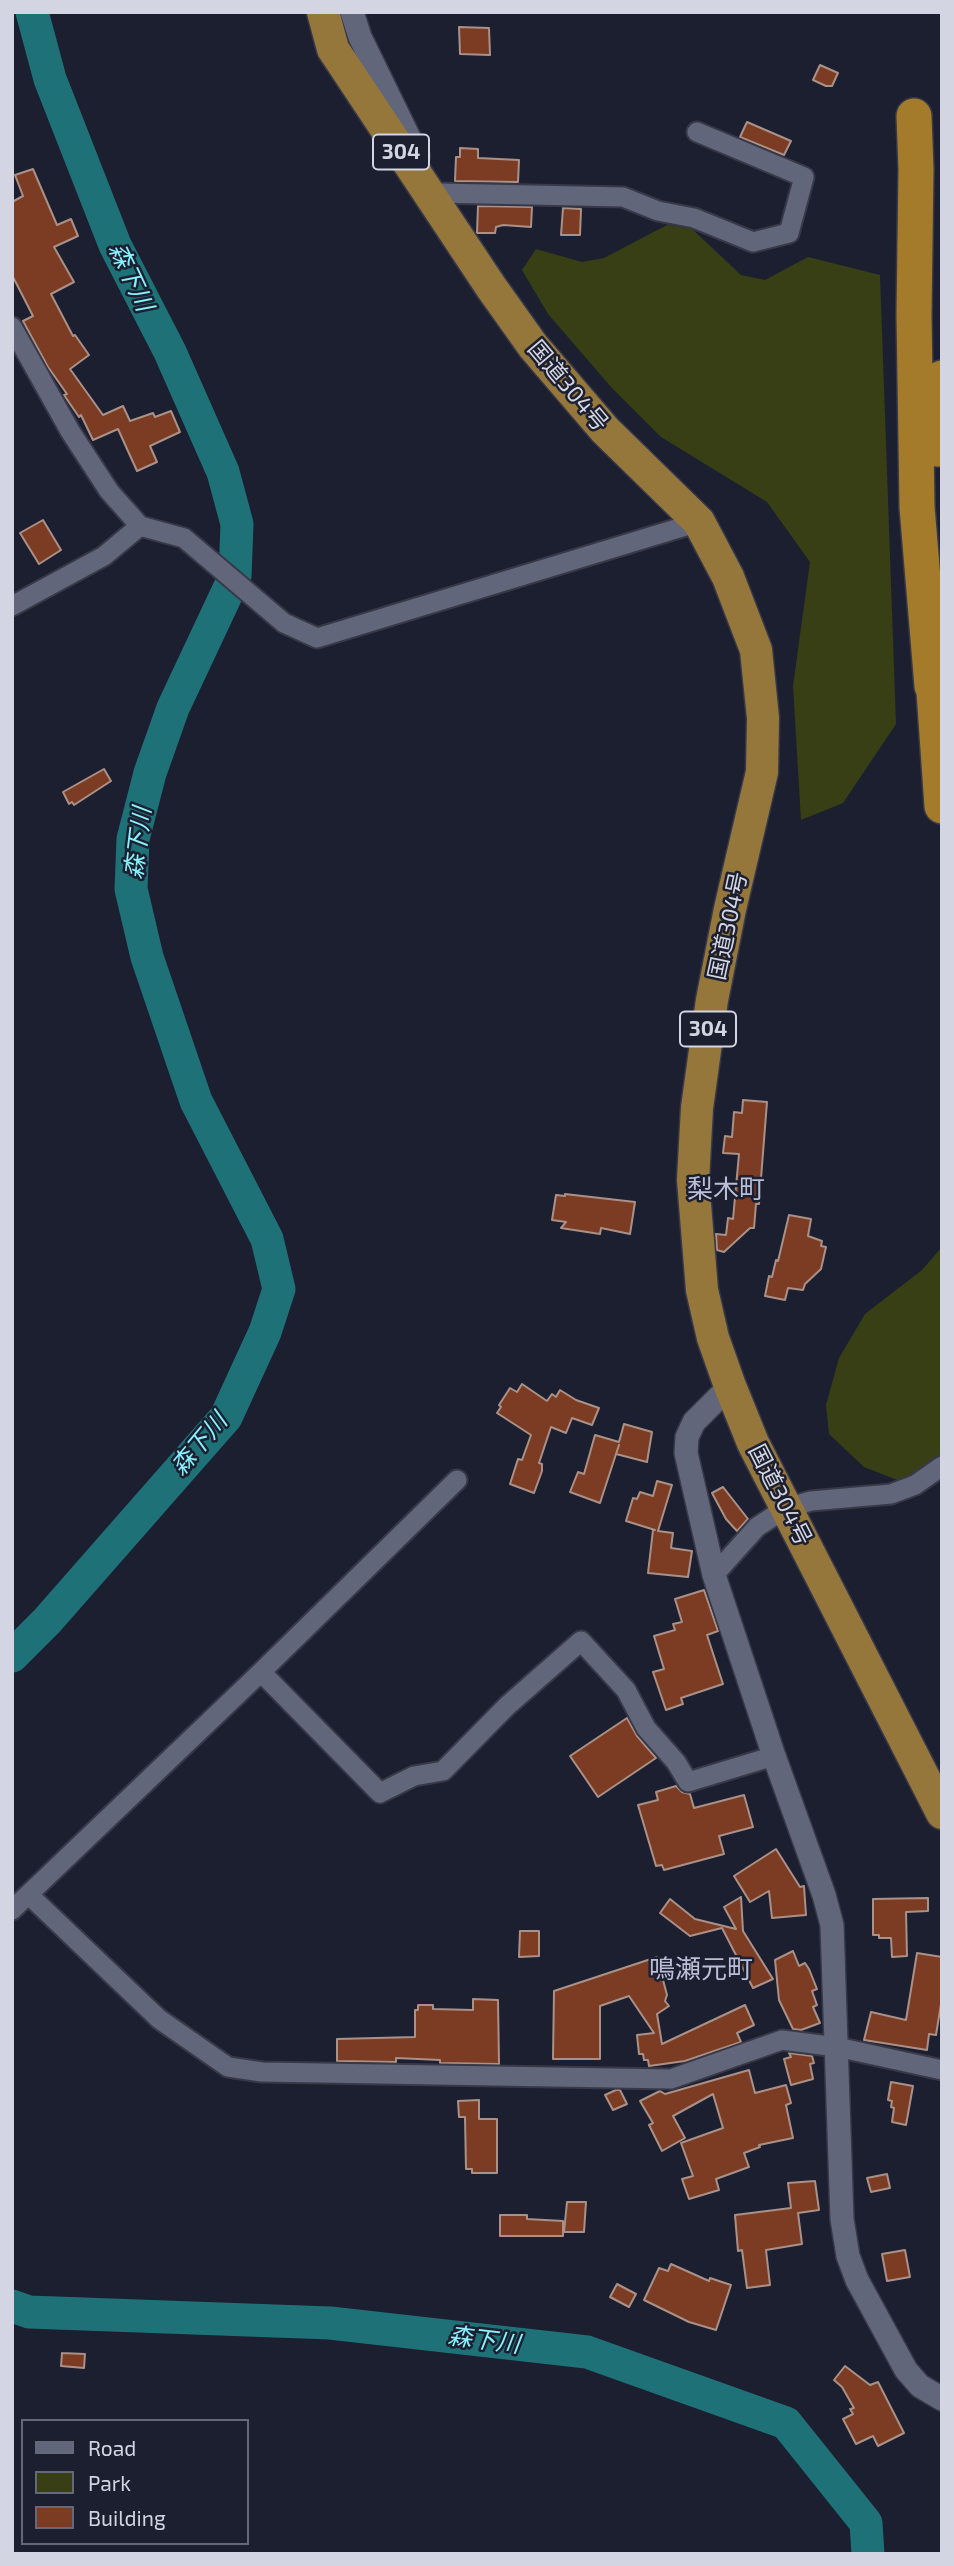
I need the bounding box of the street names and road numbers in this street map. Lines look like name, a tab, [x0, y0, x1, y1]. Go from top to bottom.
road number: 304	[373, 134, 429, 170]
street label: 国道304号	[522, 335, 614, 437]
street label: 国道304号	[703, 869, 753, 983]
road number: 304	[680, 1012, 736, 1046]
street label: 国道304号	[743, 1440, 817, 1550]

